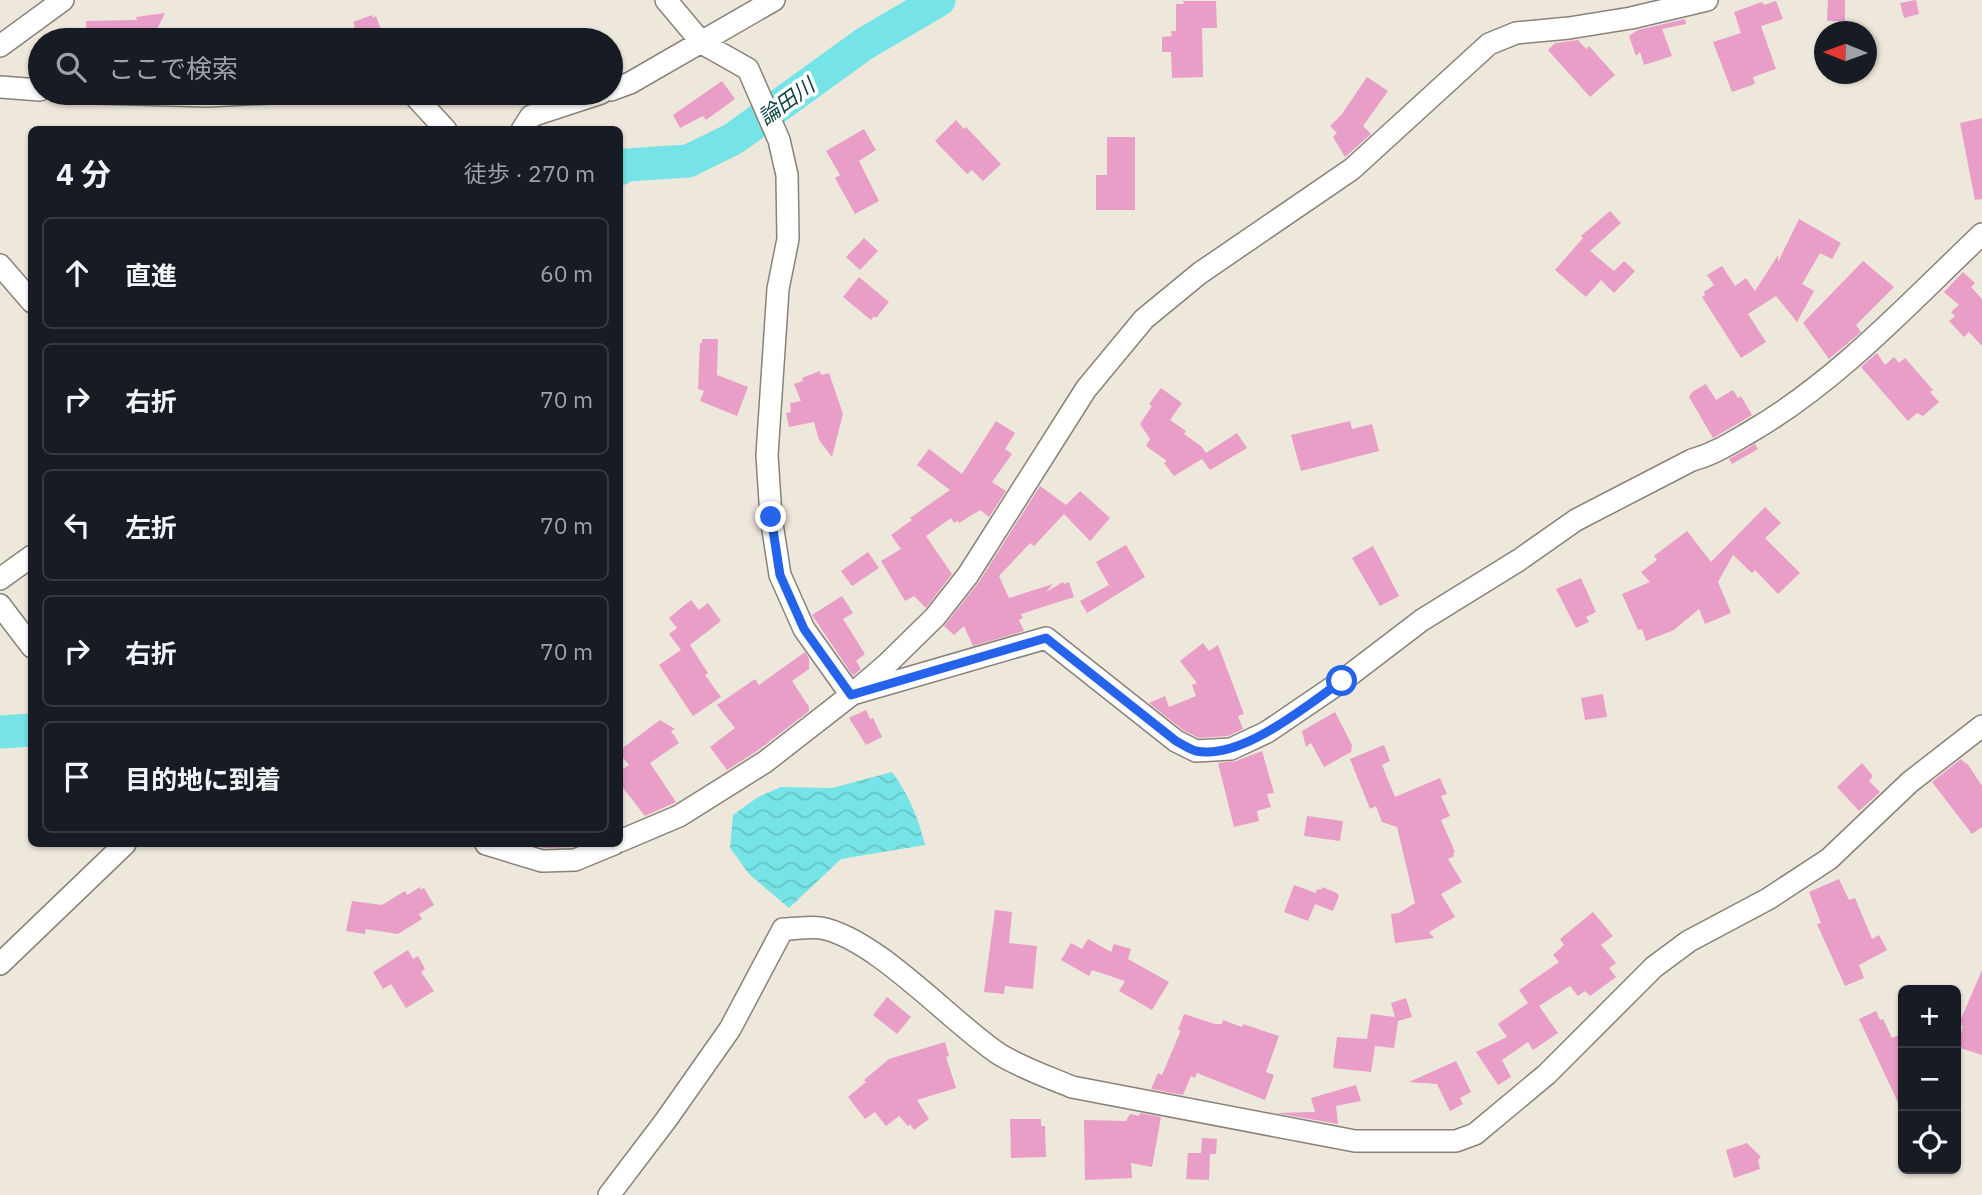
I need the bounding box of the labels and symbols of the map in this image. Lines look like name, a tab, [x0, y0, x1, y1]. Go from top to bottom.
north arrow	[1814, 21, 1877, 84]
water label: 論田川	[752, 70, 821, 131]
route end	[755, 501, 786, 532]
route start	[1326, 665, 1357, 696]

